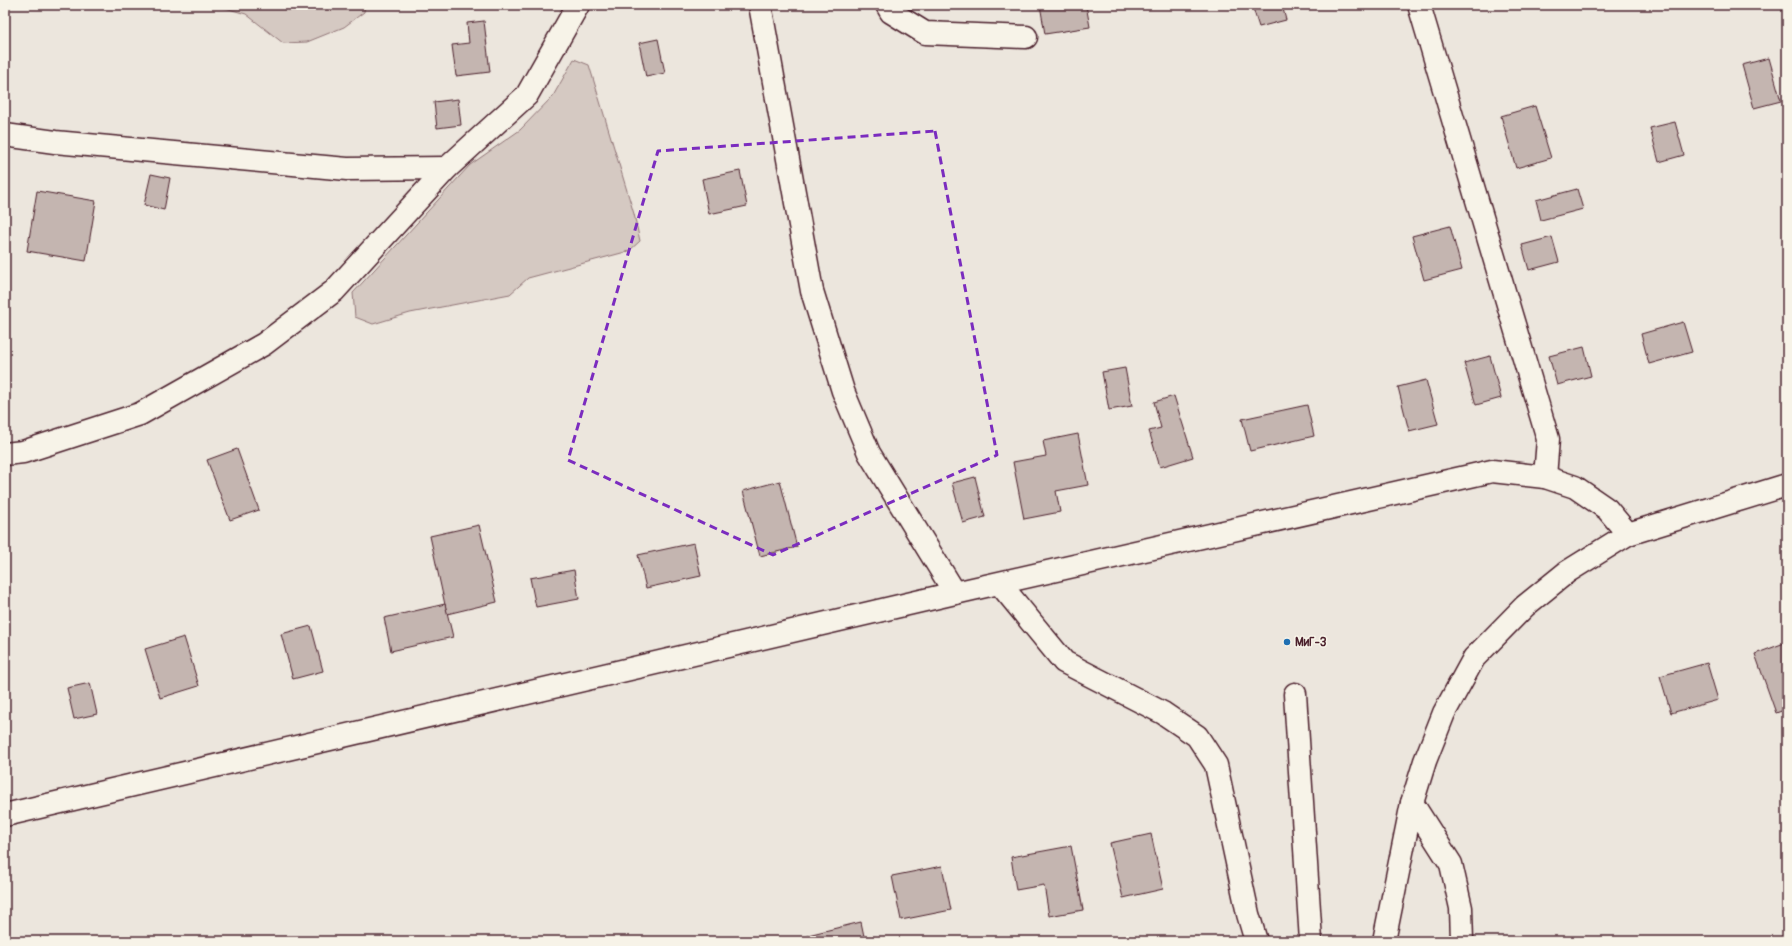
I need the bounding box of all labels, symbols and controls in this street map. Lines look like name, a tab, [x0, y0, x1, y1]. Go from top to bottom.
place label: МиГ-3	[1295, 635, 1327, 650]
marker: МиГ-3	[1282, 637, 1292, 647]

